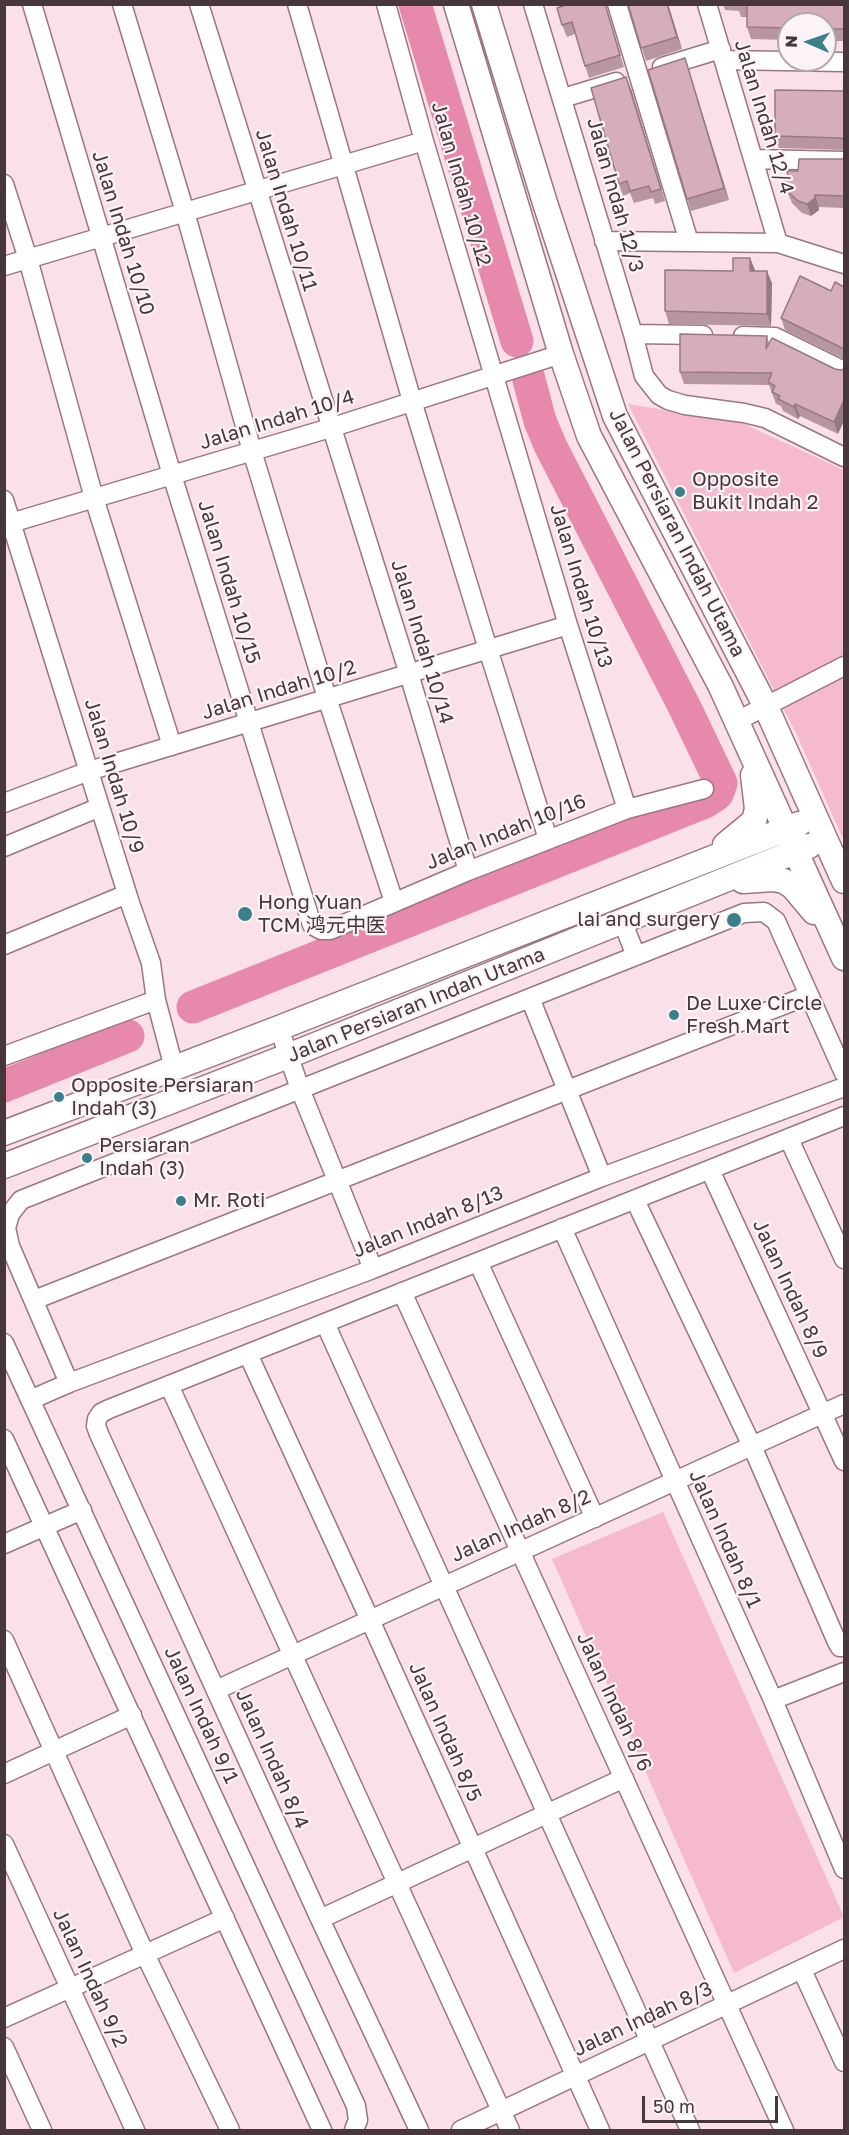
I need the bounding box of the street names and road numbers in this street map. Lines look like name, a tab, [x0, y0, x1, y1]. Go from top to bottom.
street label: Jalan Indah 12/4	[729, 37, 799, 197]
street label: Jalan Indah 10/12	[426, 99, 496, 269]
street label: Jalan Indah 12/3	[581, 115, 649, 275]
street label: Jalan Indah 10/11	[250, 126, 322, 294]
street label: Jalan Indah 10/10	[87, 148, 159, 318]
street label: Jalan Indah 10/4	[197, 385, 357, 455]
street label: Jalan Persiaran Indah Utama	[604, 405, 750, 661]
street label: Jalan Indah 10/15	[193, 497, 265, 667]
street label: Jalan Indah 10/13	[545, 501, 617, 671]
street label: Jalan Indah 10/14	[386, 557, 458, 727]
street label: Jalan Indah 10/2	[199, 655, 359, 725]
street label: Jalan Indah 10/9	[79, 696, 149, 856]
street label: Jalan Indah 10/16	[423, 789, 589, 875]
street label: Jalan Persiaran Indah Utama	[284, 942, 548, 1068]
street label: Jalan Indah 8/13	[349, 1181, 507, 1263]
street label: Jalan Indah 8/9	[747, 1216, 833, 1362]
street label: Jalan Indah 8/1	[684, 1466, 766, 1612]
street label: Jalan Indah 8/2	[447, 1484, 595, 1568]
street label: Jalan Indah 8/6	[571, 1629, 657, 1775]
street label: Jalan Indah 9/1	[159, 1643, 243, 1787]
street label: Jalan Indah 8/5	[403, 1658, 487, 1806]
street label: Jalan Indah 8/4	[230, 1685, 314, 1833]
street label: Jalan Indah 9/2	[47, 1905, 133, 2051]
street label: Jalan Indah 8/3	[570, 1976, 716, 2062]

